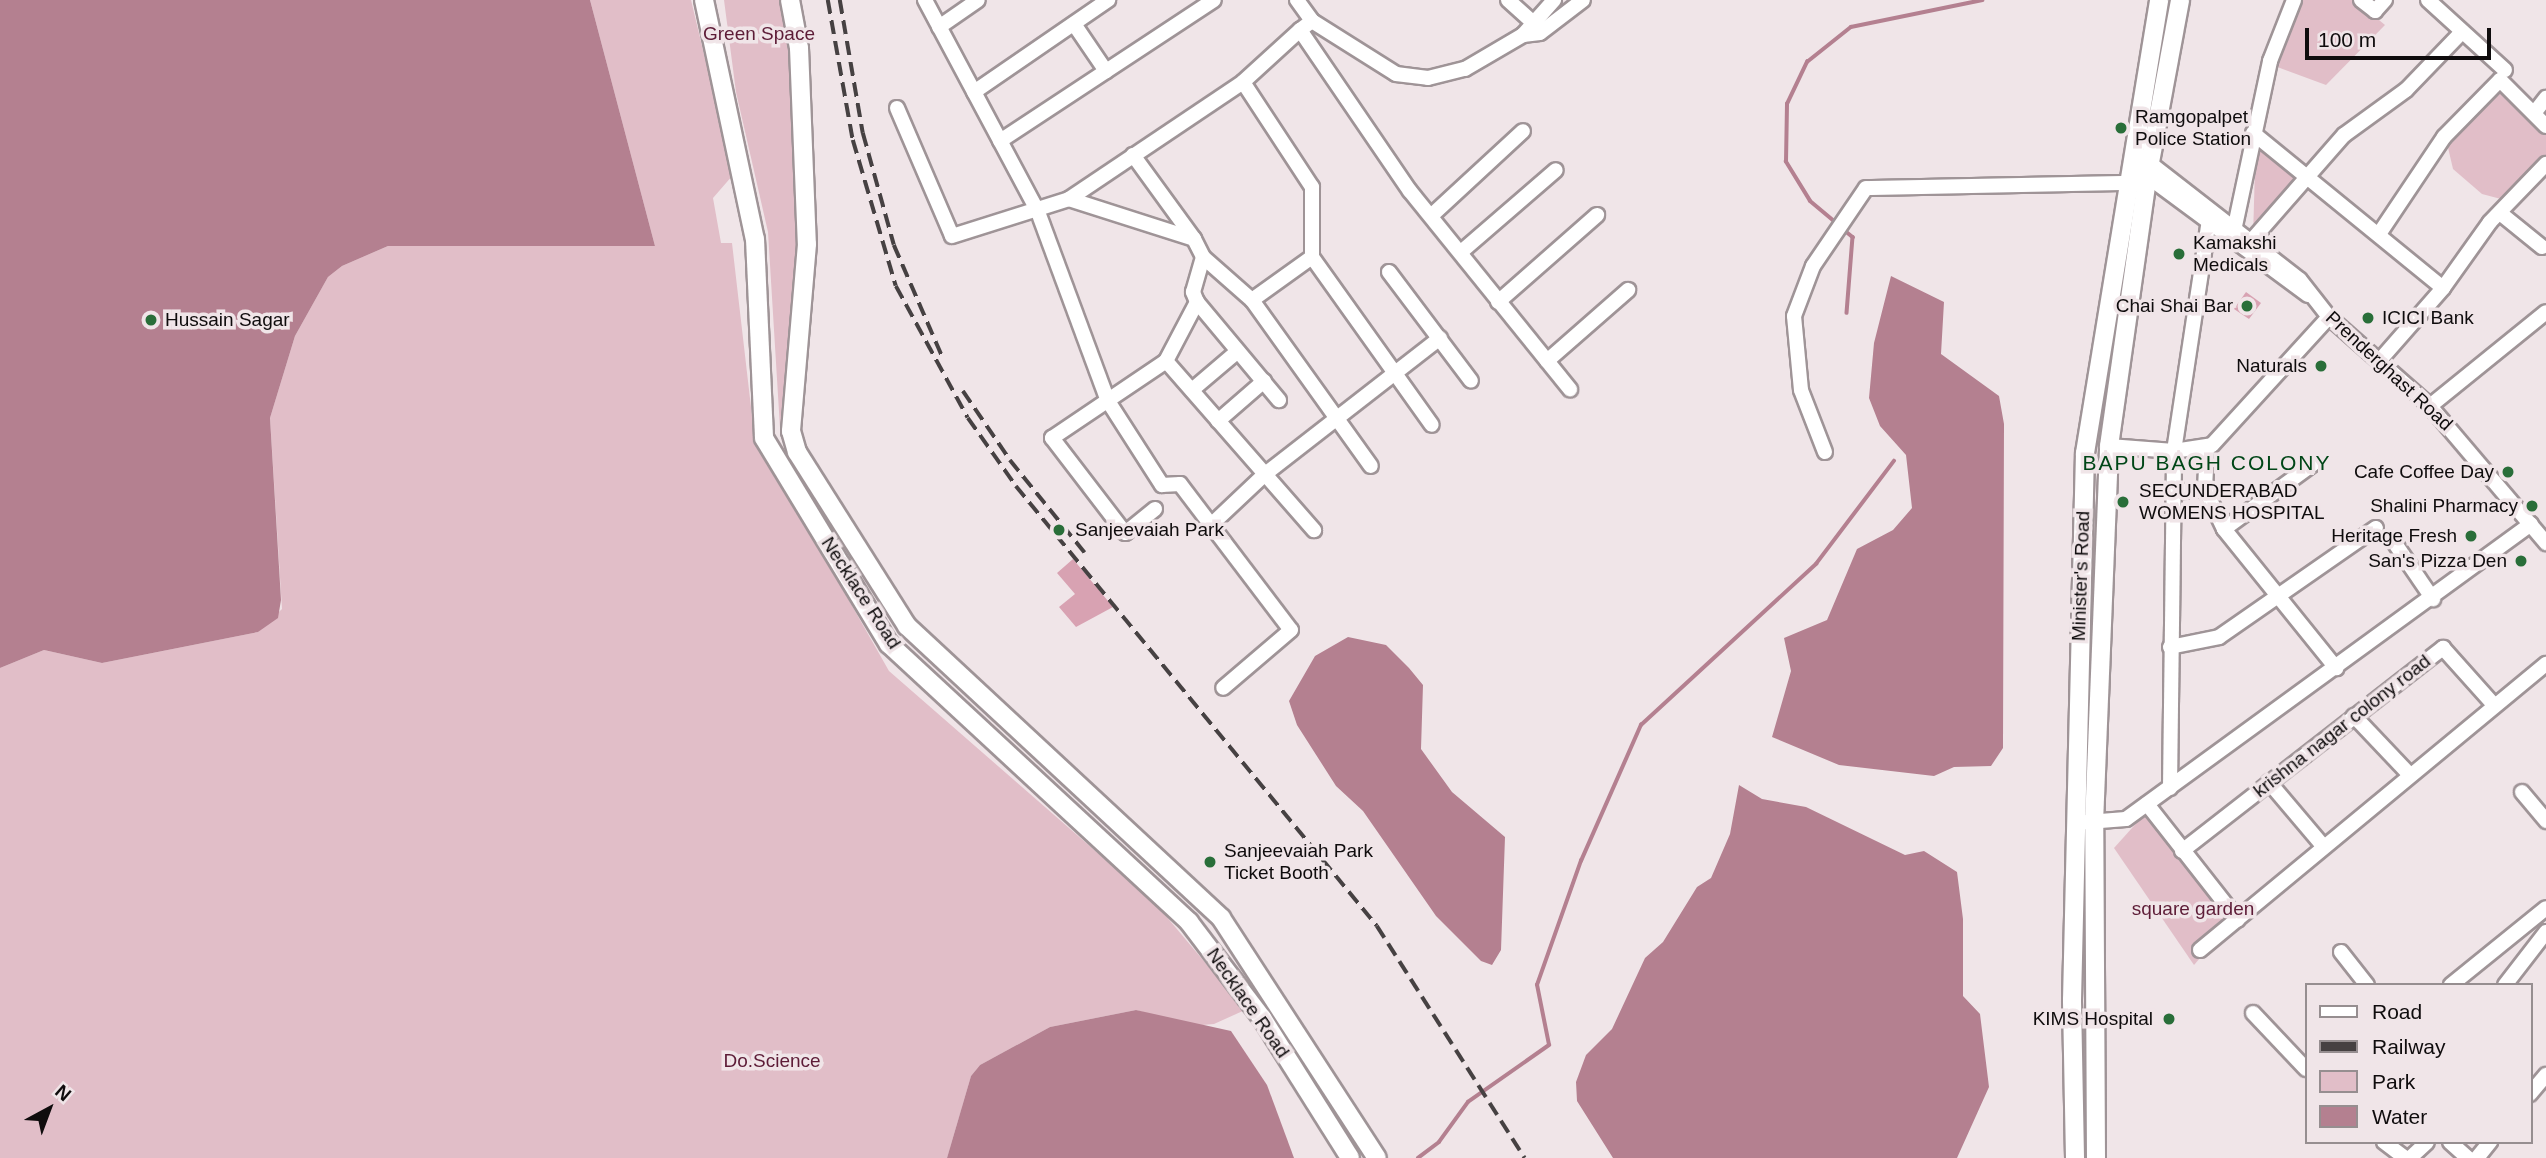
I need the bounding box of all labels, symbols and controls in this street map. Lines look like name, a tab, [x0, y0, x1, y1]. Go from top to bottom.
scale bar	[2308, 14, 2494, 58]
park label: Green Space	[703, 23, 815, 45]
text: 100 m	[2318, 28, 2376, 51]
place label: Ramgopalpet Police Station	[2135, 106, 2251, 150]
marker: Ramgopalpet Police Station	[2113, 120, 2129, 136]
place label: Kamakshi Medicals	[2193, 232, 2276, 276]
marker: Kamakshi Medicals	[2171, 246, 2187, 262]
place label: Chai Shai Bar	[2116, 295, 2233, 317]
marker: Chai Shai Bar	[2239, 298, 2255, 314]
street label: Prenderghast Road	[2321, 306, 2457, 436]
place label: ICICI Bank	[2382, 307, 2474, 329]
place label: Hussain Sagar	[165, 309, 290, 331]
marker: ICICI Bank	[2360, 310, 2376, 326]
marker: Hussain Sagar	[143, 312, 159, 328]
place label: Naturals	[2236, 355, 2307, 377]
marker: Naturals	[2313, 358, 2329, 374]
district label: BAPU BAGH COLONY	[2084, 450, 2330, 476]
place label: Cafe Coffee Day	[2354, 461, 2494, 483]
marker: Cafe Coffee Day	[2500, 464, 2516, 480]
place label: SECUNDERABAD WOMENS HOSPITAL	[2139, 480, 2324, 524]
marker: SECUNDERABAD WOMENS HOSPITAL	[2113, 492, 2133, 512]
place label: Shalini Pharmacy	[2370, 495, 2518, 517]
marker: Shalini Pharmacy	[2524, 498, 2540, 514]
street label: Minister's Road	[2067, 510, 2095, 642]
place label: Sanjeevaiah Park	[1075, 519, 1224, 541]
marker: Sanjeevaiah Park	[1049, 520, 1069, 540]
place label: Heritage Fresh	[2331, 525, 2457, 547]
marker: Heritage Fresh	[2463, 528, 2479, 544]
street label: Necklace Road	[816, 533, 906, 653]
place label: San's Pizza Den	[2368, 550, 2507, 572]
marker: San's Pizza Den	[2513, 553, 2529, 569]
street label: krishna nagar colony road	[2249, 650, 2435, 802]
place label: Sanjeevaiah Park Ticket Booth	[1224, 840, 1373, 884]
marker: Sanjeevaiah Park Ticket Booth	[1202, 854, 1218, 870]
park label: square garden	[2132, 898, 2254, 920]
street label: Necklace Road	[1202, 944, 1294, 1062]
legend	[2304, 983, 2532, 1144]
text: Road	[2372, 1000, 2422, 1023]
place label: KIMS Hospital	[2033, 1008, 2153, 1030]
marker: KIMS Hospital	[2159, 1009, 2179, 1029]
text: Railway	[2372, 1035, 2446, 1058]
park label: Do.Science	[723, 1050, 821, 1072]
text: Park	[2372, 1070, 2415, 1093]
north arrow	[14, 1074, 84, 1144]
text: N	[51, 1080, 75, 1105]
text: Water	[2372, 1105, 2427, 1128]

